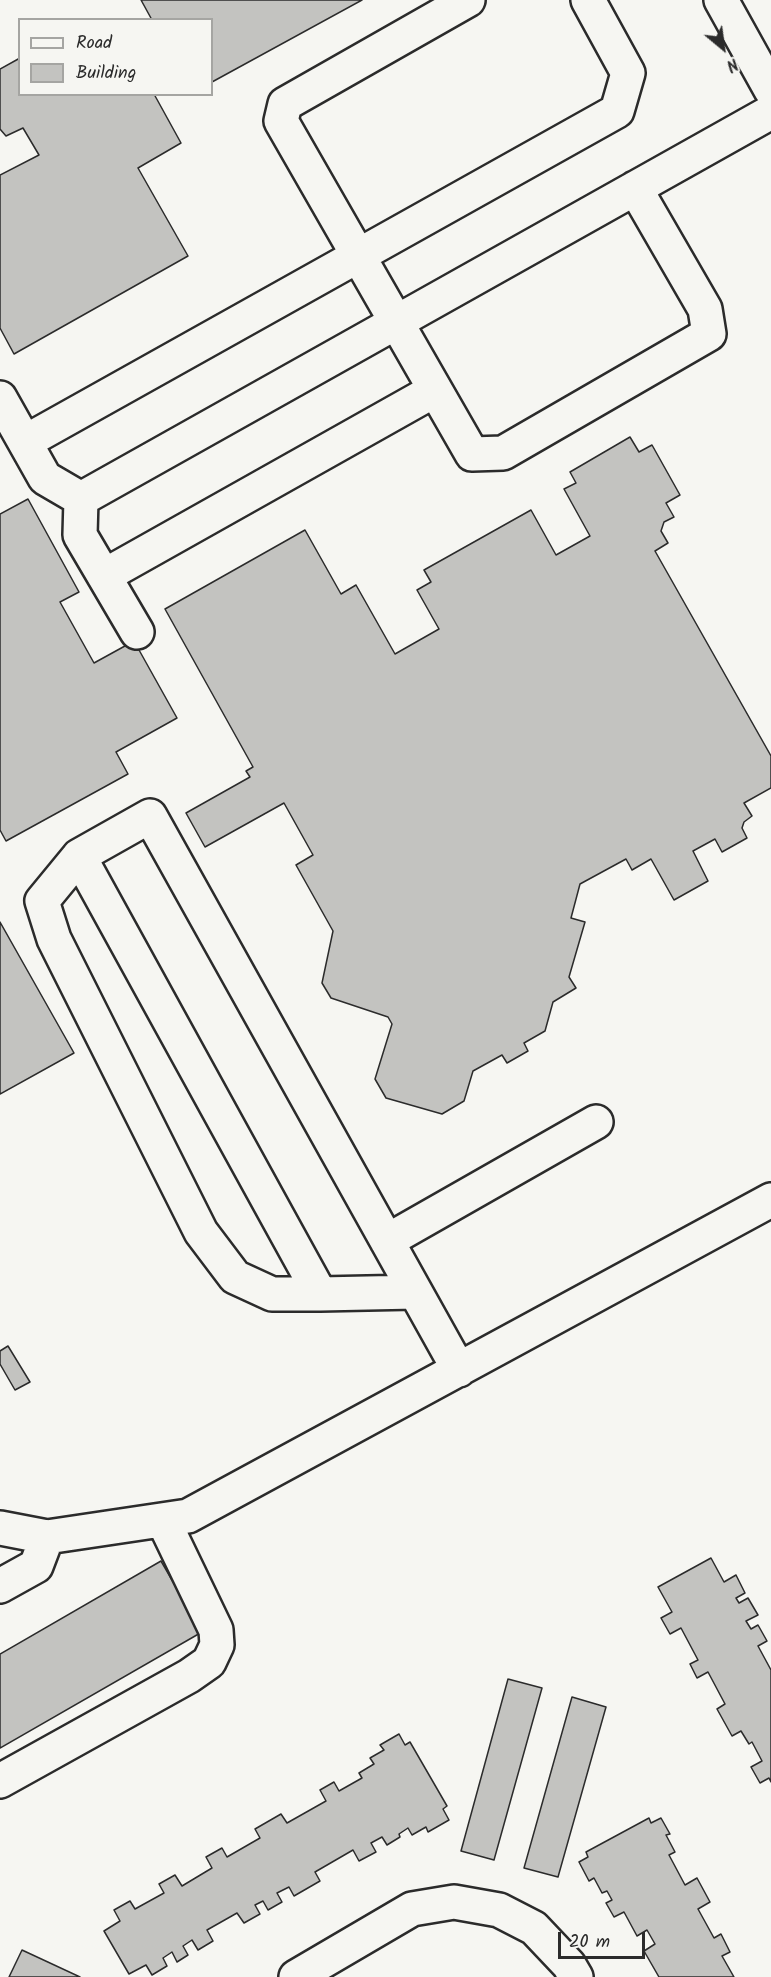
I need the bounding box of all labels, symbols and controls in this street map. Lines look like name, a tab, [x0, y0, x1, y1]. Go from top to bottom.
legend	[18, 18, 213, 96]
north arrow	[693, 18, 753, 78]
text: Road	[76, 29, 112, 58]
text: N	[721, 51, 742, 78]
text: Building	[76, 59, 136, 88]
scale bar	[561, 1920, 648, 1958]
text: 20 m	[569, 1928, 610, 1957]

